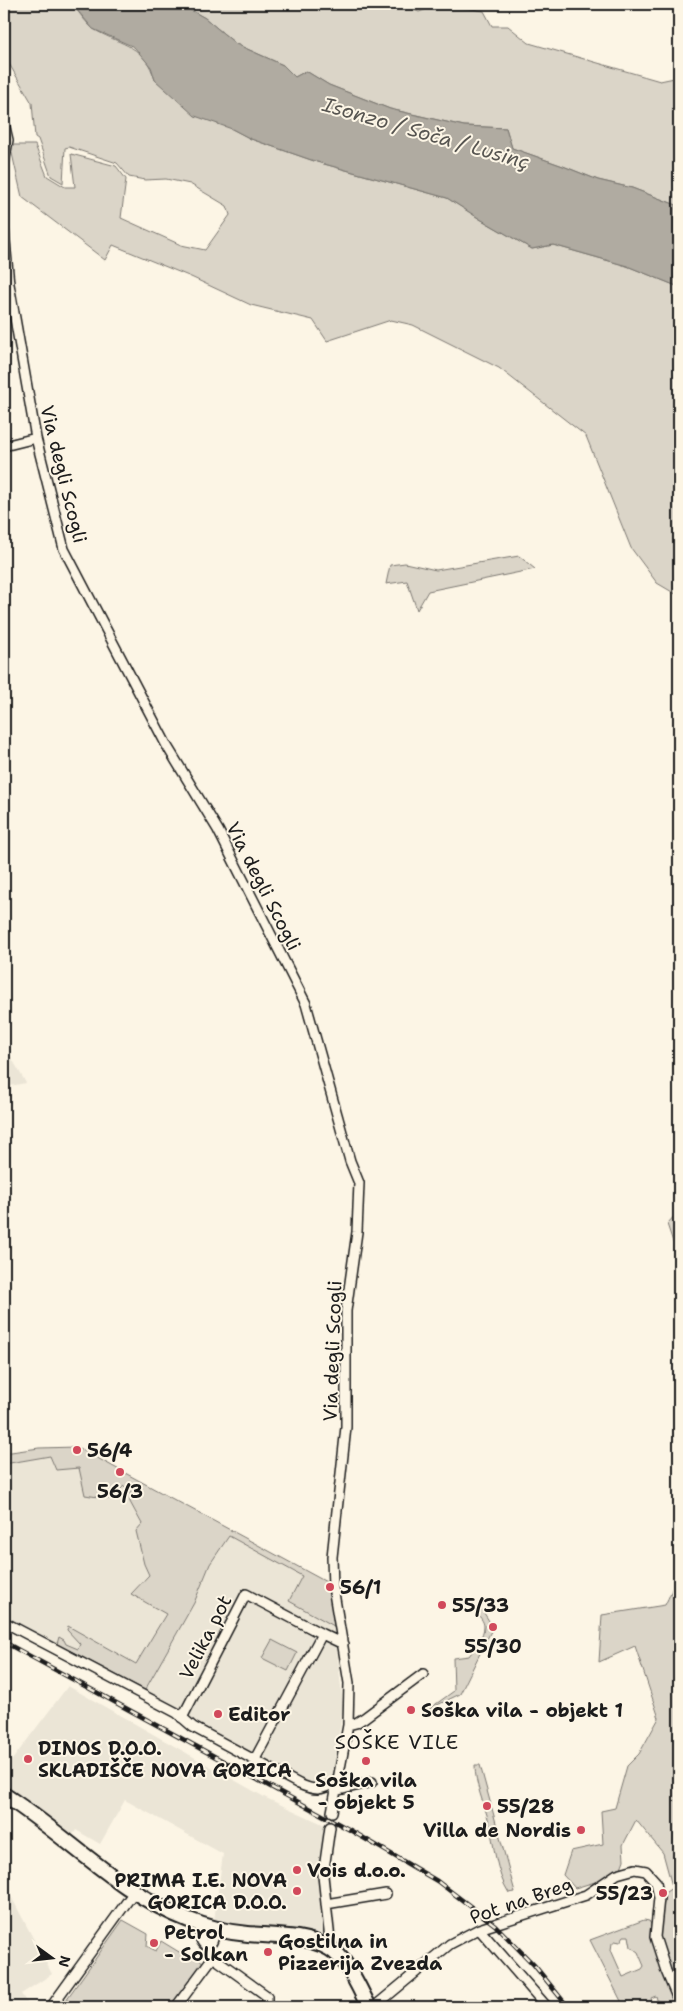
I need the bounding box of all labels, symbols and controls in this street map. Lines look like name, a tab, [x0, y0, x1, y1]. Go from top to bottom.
water label: Isonzo / Soča / Lusinç	[319, 91, 532, 175]
street label: Via degli Scogli	[34, 403, 93, 546]
street label: Via degli Scogli	[220, 818, 307, 955]
street label: Via degli Scogli	[318, 1280, 347, 1422]
place label: 56/4	[87, 1438, 133, 1463]
marker: 56/4	[71, 1444, 83, 1456]
marker: 56/3	[114, 1466, 126, 1478]
place label: 56/3	[97, 1479, 143, 1504]
place label: 56/1	[340, 1575, 381, 1600]
marker: 56/1	[324, 1581, 336, 1593]
street label: Velika pot	[173, 1591, 237, 1684]
place label: 55/33	[452, 1593, 509, 1618]
marker: 55/33	[436, 1599, 448, 1611]
marker: 55/30	[487, 1621, 499, 1633]
place label: 55/30	[464, 1634, 522, 1659]
place label: Soška vila - objekt 1	[421, 1698, 623, 1723]
place label: Editor	[228, 1702, 290, 1727]
marker: Soška vila - objekt 1	[405, 1704, 417, 1716]
marker: Editor	[212, 1708, 224, 1720]
district label: SOŠKE VILE	[335, 1729, 459, 1755]
place label: DINOS D.O.O. SKLADIŠČE NOVA GORICA	[38, 1736, 292, 1783]
marker: DINOS D.O.O. SKLADIŠČE NOVA GORICA	[22, 1753, 34, 1765]
marker: Soška vila - objekt 5	[360, 1755, 372, 1767]
place label: Soška vila - objekt 5	[315, 1768, 417, 1815]
place label: 55/28	[497, 1794, 554, 1819]
marker: 55/28	[481, 1800, 493, 1812]
place label: Villa de Nordis	[423, 1818, 571, 1843]
marker: Villa de Nordis	[575, 1824, 587, 1836]
place label: Vois d.o.o.	[307, 1858, 406, 1883]
marker: Vois d.o.o.	[291, 1864, 303, 1876]
place label: PRIMA I.E. NOVA GORICA D.O.O.	[114, 1868, 287, 1915]
street label: Pot na Breg	[466, 1871, 576, 1930]
place label: 55/23	[596, 1881, 653, 1906]
marker: PRIMA I.E. NOVA GORICA D.O.O.	[291, 1885, 303, 1897]
marker: 55/23	[657, 1887, 669, 1899]
place label: Petrol - Solkan	[164, 1920, 248, 1967]
place label: Gostilna in Pizzerija Zvezda	[278, 1929, 442, 1976]
north arrow	[28, 1934, 78, 1984]
marker: Petrol - Solkan	[148, 1937, 160, 1949]
marker: Gostilna in Pizzerija Zvezda	[262, 1946, 274, 1958]
text: N	[54, 1954, 75, 1969]

